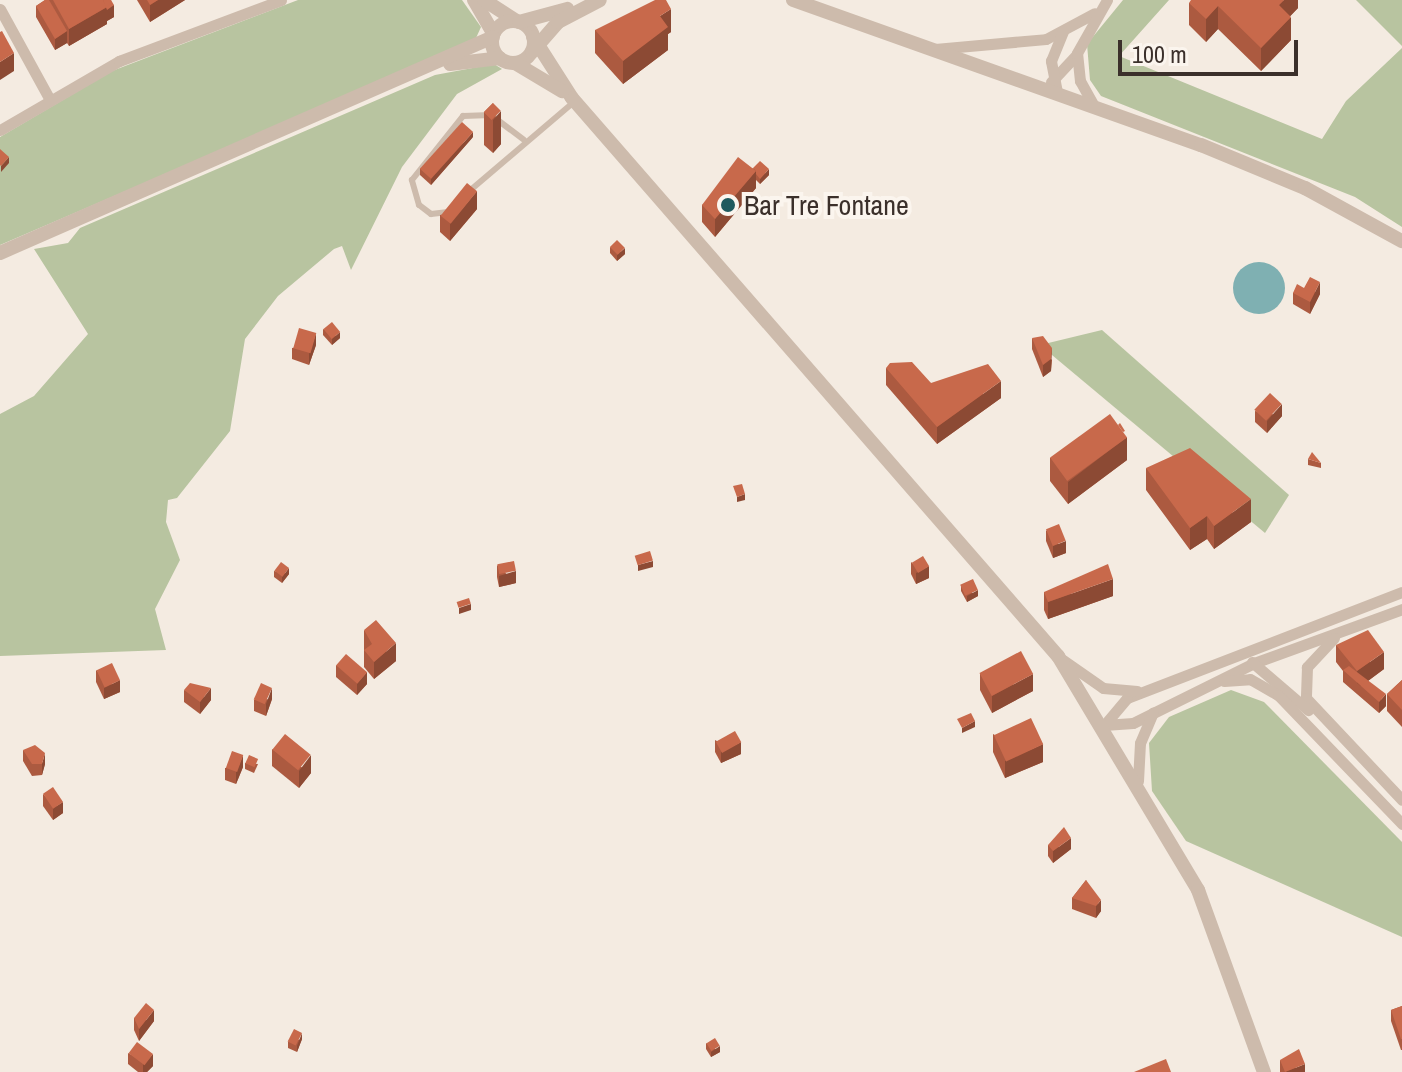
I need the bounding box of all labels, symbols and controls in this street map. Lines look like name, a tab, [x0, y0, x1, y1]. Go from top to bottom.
scale bar	[1122, 24, 1302, 74]
text: 100 m	[1132, 38, 1187, 70]
place label: Bar Tre Fontane	[744, 188, 909, 222]
marker: Bar Tre Fontane	[719, 196, 737, 214]

